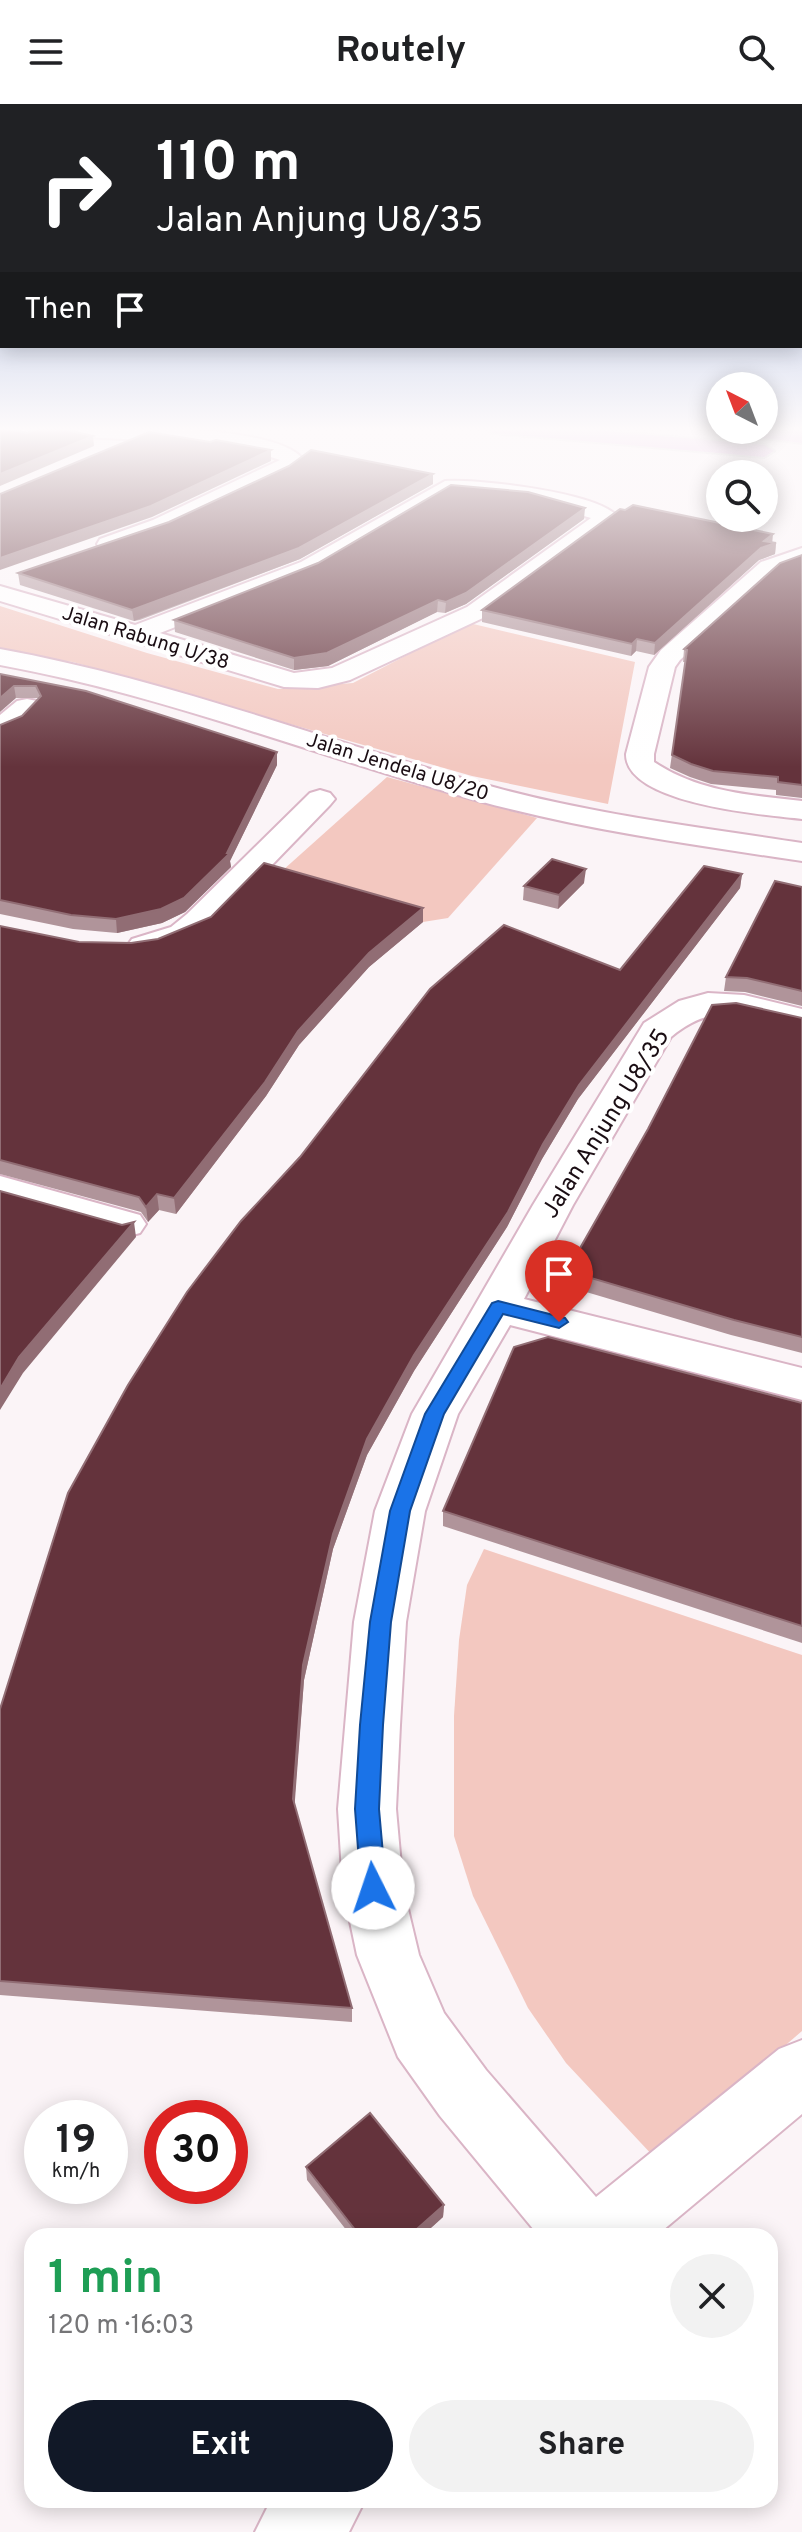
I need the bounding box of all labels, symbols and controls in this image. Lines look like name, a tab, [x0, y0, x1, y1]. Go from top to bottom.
text: Routely	[336, 29, 466, 75]
icon: menu	[24, 30, 68, 74]
icon: search	[734, 30, 778, 74]
text: 110 m	[156, 130, 301, 200]
icon: right	[24, 136, 128, 240]
text: Jalan Anjung U8/35	[156, 199, 483, 245]
icon: arrive	[108, 288, 152, 332]
text: Then	[24, 292, 92, 329]
north arrow	[706, 372, 778, 444]
map controls	[706, 372, 778, 532]
button: search	[706, 460, 778, 532]
street label: Jalan Rabung U/38	[59, 601, 232, 677]
street label: Jalan Jendela U8/20	[303, 728, 492, 808]
street label: Jalan Anjung U8/35	[536, 1024, 677, 1224]
pin	[525, 1240, 593, 1322]
icon: arrive	[537, 1252, 581, 1296]
position arrow	[331, 1846, 415, 1930]
speed limit sign: 30	[144, 2100, 248, 2204]
text: 19	[56, 2117, 96, 2167]
text: km/h	[52, 2159, 100, 2185]
text: 1 min	[48, 2250, 163, 2310]
button: close	[670, 2254, 754, 2338]
text: 120 m · 16:03	[48, 2310, 194, 2343]
button: Exit	[48, 2400, 393, 2492]
button: Share	[409, 2400, 754, 2492]

